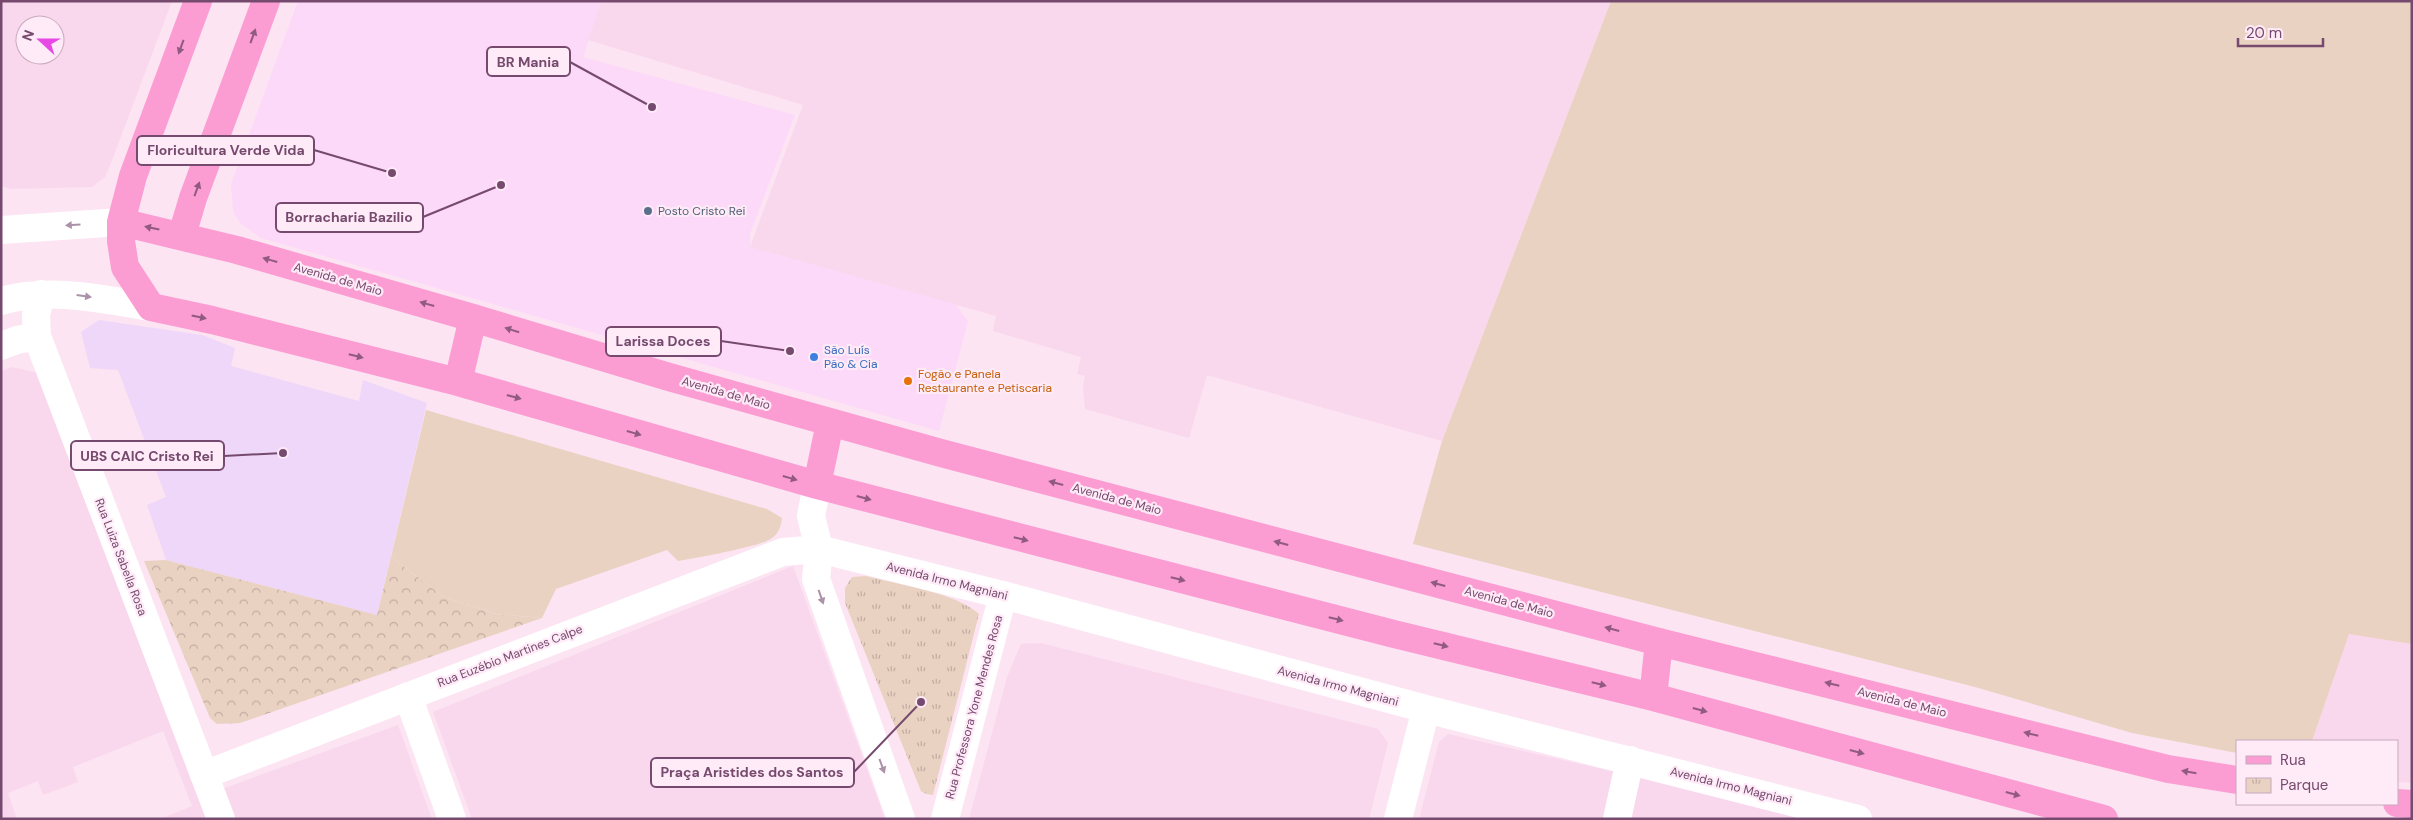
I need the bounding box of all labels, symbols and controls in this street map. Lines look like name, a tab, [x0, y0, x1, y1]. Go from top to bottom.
north arrow	[15, 15, 65, 65]
scale bar	[2238, 15, 2323, 47]
text: 20 m	[2246, 23, 2282, 43]
text: N	[18, 27, 38, 43]
one-way arrow	[250, 29, 257, 44]
one-way arrow	[177, 40, 185, 55]
callout: BR Mania	[487, 47, 570, 76]
text: BR Mania	[497, 53, 559, 71]
callout: Floricultura Verde Vida	[137, 136, 314, 165]
text: Floricultura Verde Vida	[147, 141, 305, 159]
one-way arrow	[193, 181, 201, 196]
callout: Borracharia Bazilio	[276, 203, 423, 232]
place label: Posto Cristo Rei	[658, 203, 745, 219]
marker: Posto Cristo Rei	[642, 205, 654, 217]
text: Borracharia Bazilio	[285, 208, 413, 226]
one-way arrow	[64, 221, 80, 229]
one-way arrow	[143, 224, 159, 232]
one-way arrow	[263, 255, 278, 263]
street label: Avenida de Maio	[292, 259, 384, 299]
one-way arrow	[77, 292, 93, 300]
one-way arrow	[419, 300, 434, 308]
one-way arrow	[191, 313, 206, 321]
one-way arrow	[504, 326, 519, 333]
callout: Larissa Doces	[606, 327, 721, 356]
text: Larissa Doces	[616, 332, 710, 350]
place label: São Luís Pão & Cia	[824, 342, 878, 372]
marker: São Luís Pão & Cia	[808, 351, 820, 363]
one-way arrow	[349, 352, 364, 360]
place label: Fogão e Panela Restaurante e Petiscaria	[918, 366, 1052, 396]
street label: Avenida de Maio	[680, 373, 772, 413]
marker: Fogão e Panela Restaurante e Petiscaria	[902, 375, 914, 387]
one-way arrow	[506, 393, 521, 401]
one-way arrow	[627, 429, 642, 437]
callout: UBS CAIC Cristo Rei	[71, 441, 224, 470]
text: UBS CAIC Cristo Rei	[80, 447, 214, 465]
one-way arrow	[783, 474, 798, 482]
one-way arrow	[1048, 479, 1064, 487]
street label: Avenida de Maio	[1071, 479, 1163, 519]
one-way arrow	[856, 494, 871, 502]
street label: Rua Luiza Sabella Rosa	[91, 496, 151, 618]
one-way arrow	[1013, 535, 1029, 543]
one-way arrow	[1273, 539, 1288, 547]
street label: Avenida Irmo Magniani	[884, 558, 1010, 604]
one-way arrow	[1171, 575, 1186, 583]
one-way arrow	[1430, 580, 1445, 588]
street label: Avenida de Maio	[1463, 582, 1555, 622]
one-way arrow	[818, 589, 826, 604]
street label: Rua Professora Yone Mendes Rosa	[942, 613, 1006, 801]
one-way arrow	[1328, 615, 1343, 623]
street label: Rua Euzébio Martines Calpe	[435, 621, 585, 691]
one-way arrow	[1604, 625, 1619, 633]
one-way arrow	[1434, 641, 1449, 649]
street label: Avenida Irmo Magniani	[1276, 662, 1400, 710]
one-way arrow	[1591, 680, 1606, 688]
one-way arrow	[1824, 680, 1839, 688]
street label: Avenida de Maio	[1856, 683, 1948, 721]
one-way arrow	[1692, 706, 1707, 714]
one-way arrow	[2023, 730, 2038, 738]
legend	[2236, 740, 2398, 805]
one-way arrow	[1849, 748, 1864, 756]
text: Rua	[2280, 750, 2306, 770]
callout: Praça Aristides dos Santos	[651, 758, 854, 787]
one-way arrow	[878, 759, 886, 774]
text: Praça Aristides dos Santos	[660, 763, 844, 781]
street label: Avenida Irmo Magniani	[1668, 763, 1794, 809]
one-way arrow	[2180, 768, 2196, 776]
text: Parque	[2280, 775, 2328, 795]
one-way arrow	[2006, 791, 2021, 799]

